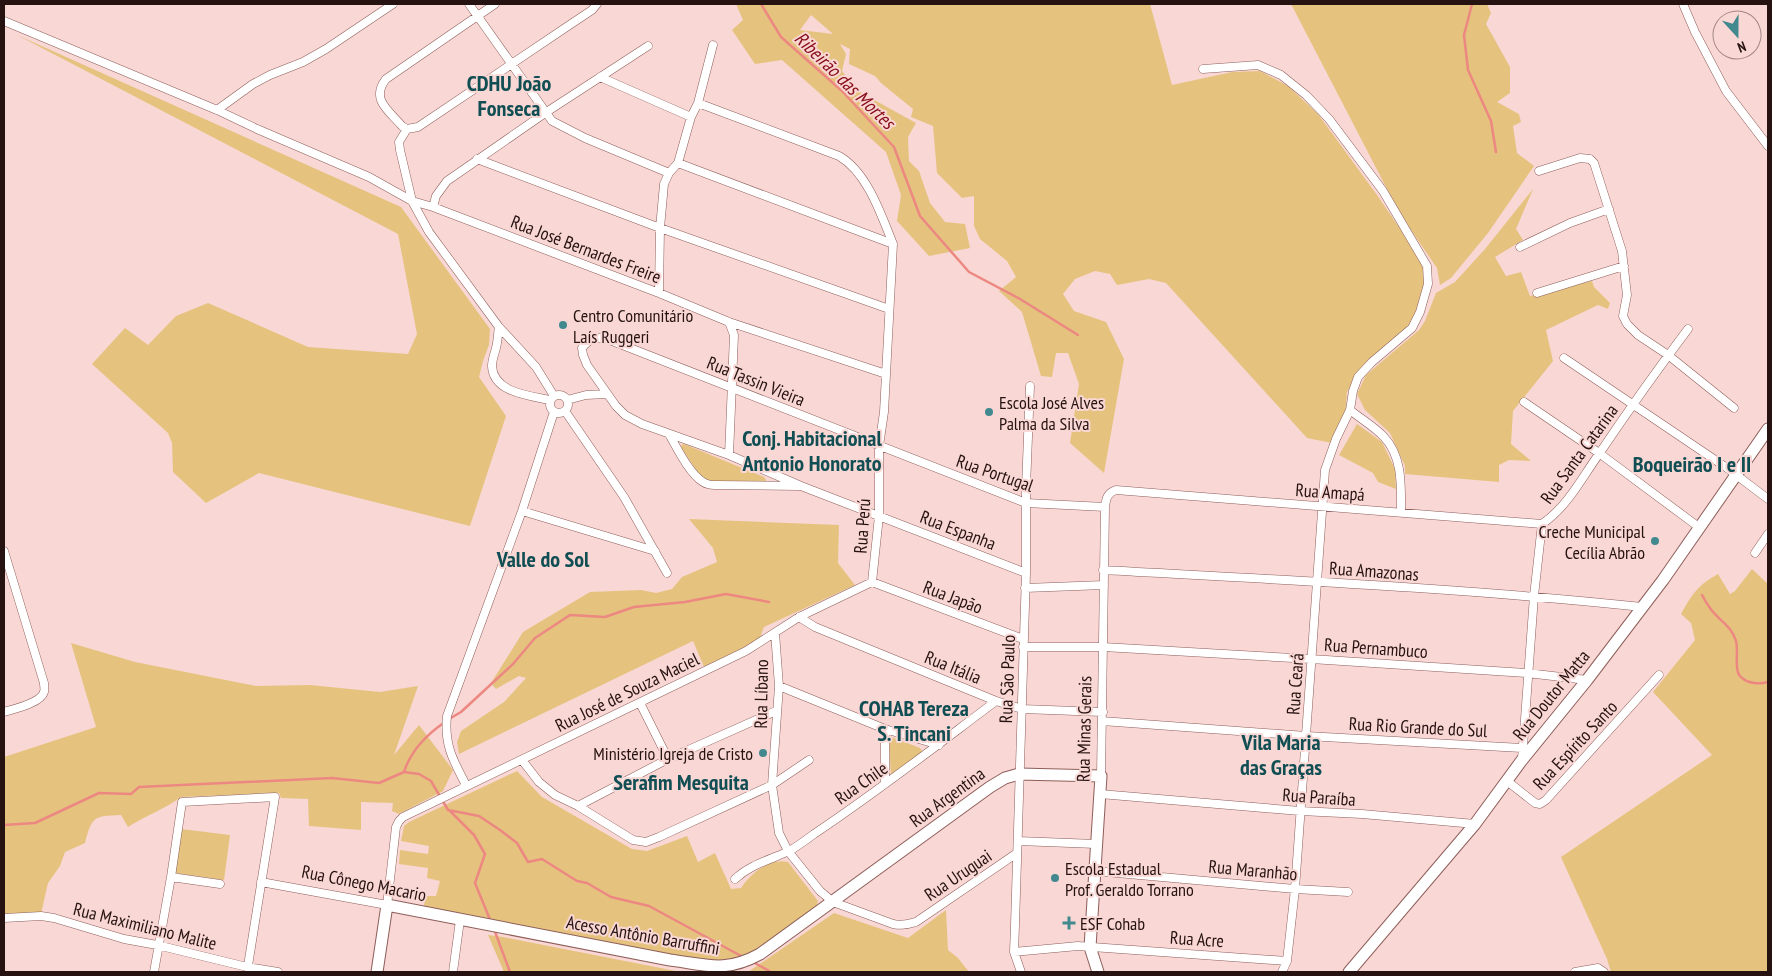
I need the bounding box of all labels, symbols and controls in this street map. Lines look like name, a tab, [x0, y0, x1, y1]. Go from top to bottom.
north arrow	[1712, 10, 1762, 60]
water label: Ribeirão das Mortes	[790, 26, 901, 135]
text: N	[1735, 37, 1748, 57]
district label: CDHU João Fonseca	[467, 69, 551, 122]
street label: Rua José Bernardes Freire	[508, 210, 664, 288]
place label: Centro Comunitário Laís Ruggeri	[573, 304, 693, 348]
marker: Centro Comunitário Laís Ruggeri	[557, 319, 569, 331]
street label: Rua Tassin Vieira	[704, 351, 808, 411]
place label: Escola José Alves Palma da Silva	[999, 391, 1104, 435]
street label: Rua Santa Catarina	[1535, 400, 1623, 508]
marker: Escola José Alves Palma da Silva	[983, 406, 995, 418]
district label: Conj. Habitacional Antonio Honorato	[741, 424, 882, 477]
street label: Rua Portugal	[953, 449, 1037, 497]
district label: Boqueirão I e II	[1633, 450, 1751, 478]
street label: Rua Amapá	[1295, 478, 1365, 506]
street label: Rua Perú	[849, 498, 875, 554]
street label: Rua Espanha	[917, 505, 999, 555]
place label: Creche Municipal Cecília Abrão	[1539, 520, 1646, 564]
marker: Creche Municipal Cecília Abrão	[1649, 535, 1661, 547]
district label: Valle do Sol	[496, 545, 590, 573]
street label: Rua Amazonas	[1328, 556, 1420, 586]
street label: Rua Japão	[920, 575, 986, 619]
street label: Rua Pernambuco	[1323, 633, 1429, 663]
street label: Rua São Paulo	[994, 634, 1020, 724]
street label: Rua Itália	[921, 645, 985, 689]
street label: Rua Doutor Matta	[1508, 645, 1594, 745]
street label: Rua José de Souza Maciel	[551, 647, 703, 737]
street label: Rua Ceará	[1281, 652, 1309, 716]
street label: Rua Líbano	[749, 659, 773, 729]
street label: Rua Minas Gerais	[1072, 676, 1096, 782]
district label: COHAB Tereza S. Tincani	[859, 694, 969, 747]
street label: Rua Espírito Santo	[1528, 695, 1622, 794]
street label: Rua Rio Grande do Sul	[1348, 712, 1489, 742]
district label: Vila Maria das Graças	[1240, 728, 1322, 781]
place label: Ministério Igreja de Cristo	[593, 742, 753, 765]
marker: Ministério Igreja de Cristo	[757, 747, 769, 759]
street label: Rua Chile	[830, 757, 892, 809]
street label: Rua Argentina	[905, 762, 989, 832]
district label: Serafim Mesquita	[613, 768, 749, 796]
street label: Rua Paraíba	[1282, 783, 1356, 811]
street label: Rua Uruguai	[920, 844, 996, 906]
street label: Rua Maranhão	[1208, 855, 1299, 885]
place label: Escola Estadual Prof. Geraldo Torrano	[1065, 857, 1194, 901]
street label: Rua Cônego Macario	[300, 860, 428, 906]
marker: Escola Estadual Prof. Geraldo Torrano	[1049, 872, 1061, 884]
street label: Rua Maximiliano Malite	[71, 897, 219, 955]
street label: Acesso Antônio Barruffini	[565, 910, 721, 960]
place label: ESF Cohab	[1080, 912, 1145, 935]
marker: ESF Cohab	[1062, 916, 1076, 930]
street label: Rua Acre	[1169, 926, 1225, 952]

